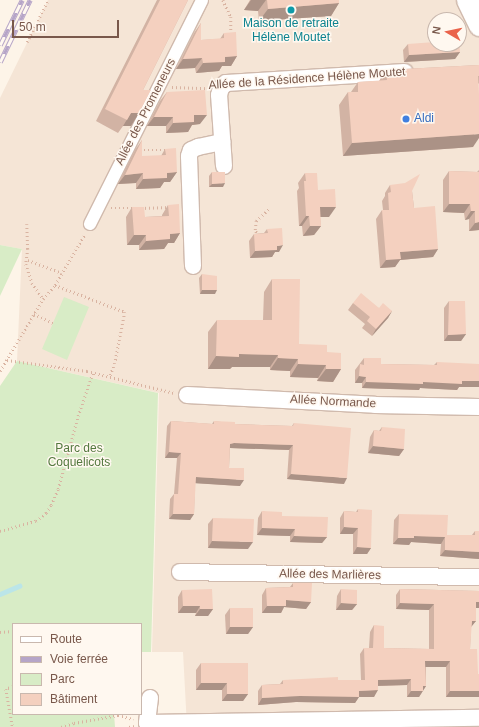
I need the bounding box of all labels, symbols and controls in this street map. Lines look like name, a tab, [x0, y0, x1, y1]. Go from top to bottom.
marker: Maison de retraite Hélène Moutet	[286, 5, 296, 15]
scale bar	[14, 12, 121, 38]
north arrow	[427, 12, 467, 52]
place label: Maison de retraite Hélène Moutet	[243, 17, 339, 45]
text: 50 m	[19, 20, 46, 34]
text: N	[430, 25, 443, 35]
street label: Allée des Promeneurs	[113, 56, 179, 168]
street label: Allée de la Résidence Hélène Moutet	[208, 65, 406, 93]
place label: Aldi	[414, 112, 434, 126]
marker: Aldi	[401, 114, 411, 124]
street label: Allée Normande	[290, 393, 376, 411]
park label: Parc des Coquelicots	[48, 442, 110, 470]
street label: Allée des Marlières	[279, 567, 381, 583]
legend	[12, 623, 142, 715]
text: Route	[50, 632, 82, 646]
text: Voie ferrée	[50, 652, 108, 666]
text: Parc	[50, 672, 75, 686]
text: Bâtiment	[50, 692, 97, 706]

